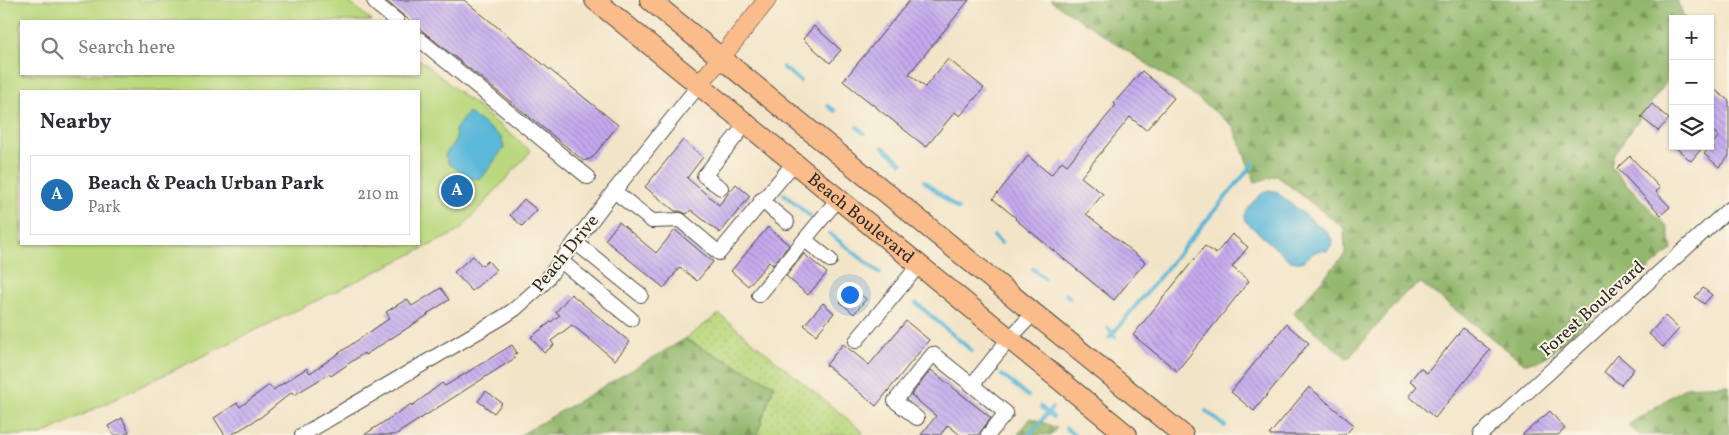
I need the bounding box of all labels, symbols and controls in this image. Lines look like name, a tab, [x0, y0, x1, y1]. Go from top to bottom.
map controls	[1669, 15, 1714, 150]
button: +	[1669, 15, 1714, 60]
search box	[20, 20, 420, 75]
icon: search	[38, 34, 66, 62]
text: Search here	[78, 35, 175, 61]
button: −	[1669, 60, 1714, 105]
button: layers	[1669, 105, 1714, 150]
text: Nearby	[40, 108, 111, 137]
street label: Beach Boulevard	[802, 168, 919, 270]
text: Beach & Peach Urban Park	[88, 171, 324, 197]
pin: A	[441, 172, 473, 210]
text: A	[51, 184, 63, 206]
text: 210 m	[357, 184, 399, 206]
text: Park	[88, 197, 121, 219]
street label: Peach Drive	[527, 210, 605, 298]
street label: Forest Boulevard	[1535, 255, 1651, 363]
your location	[837, 282, 863, 308]

